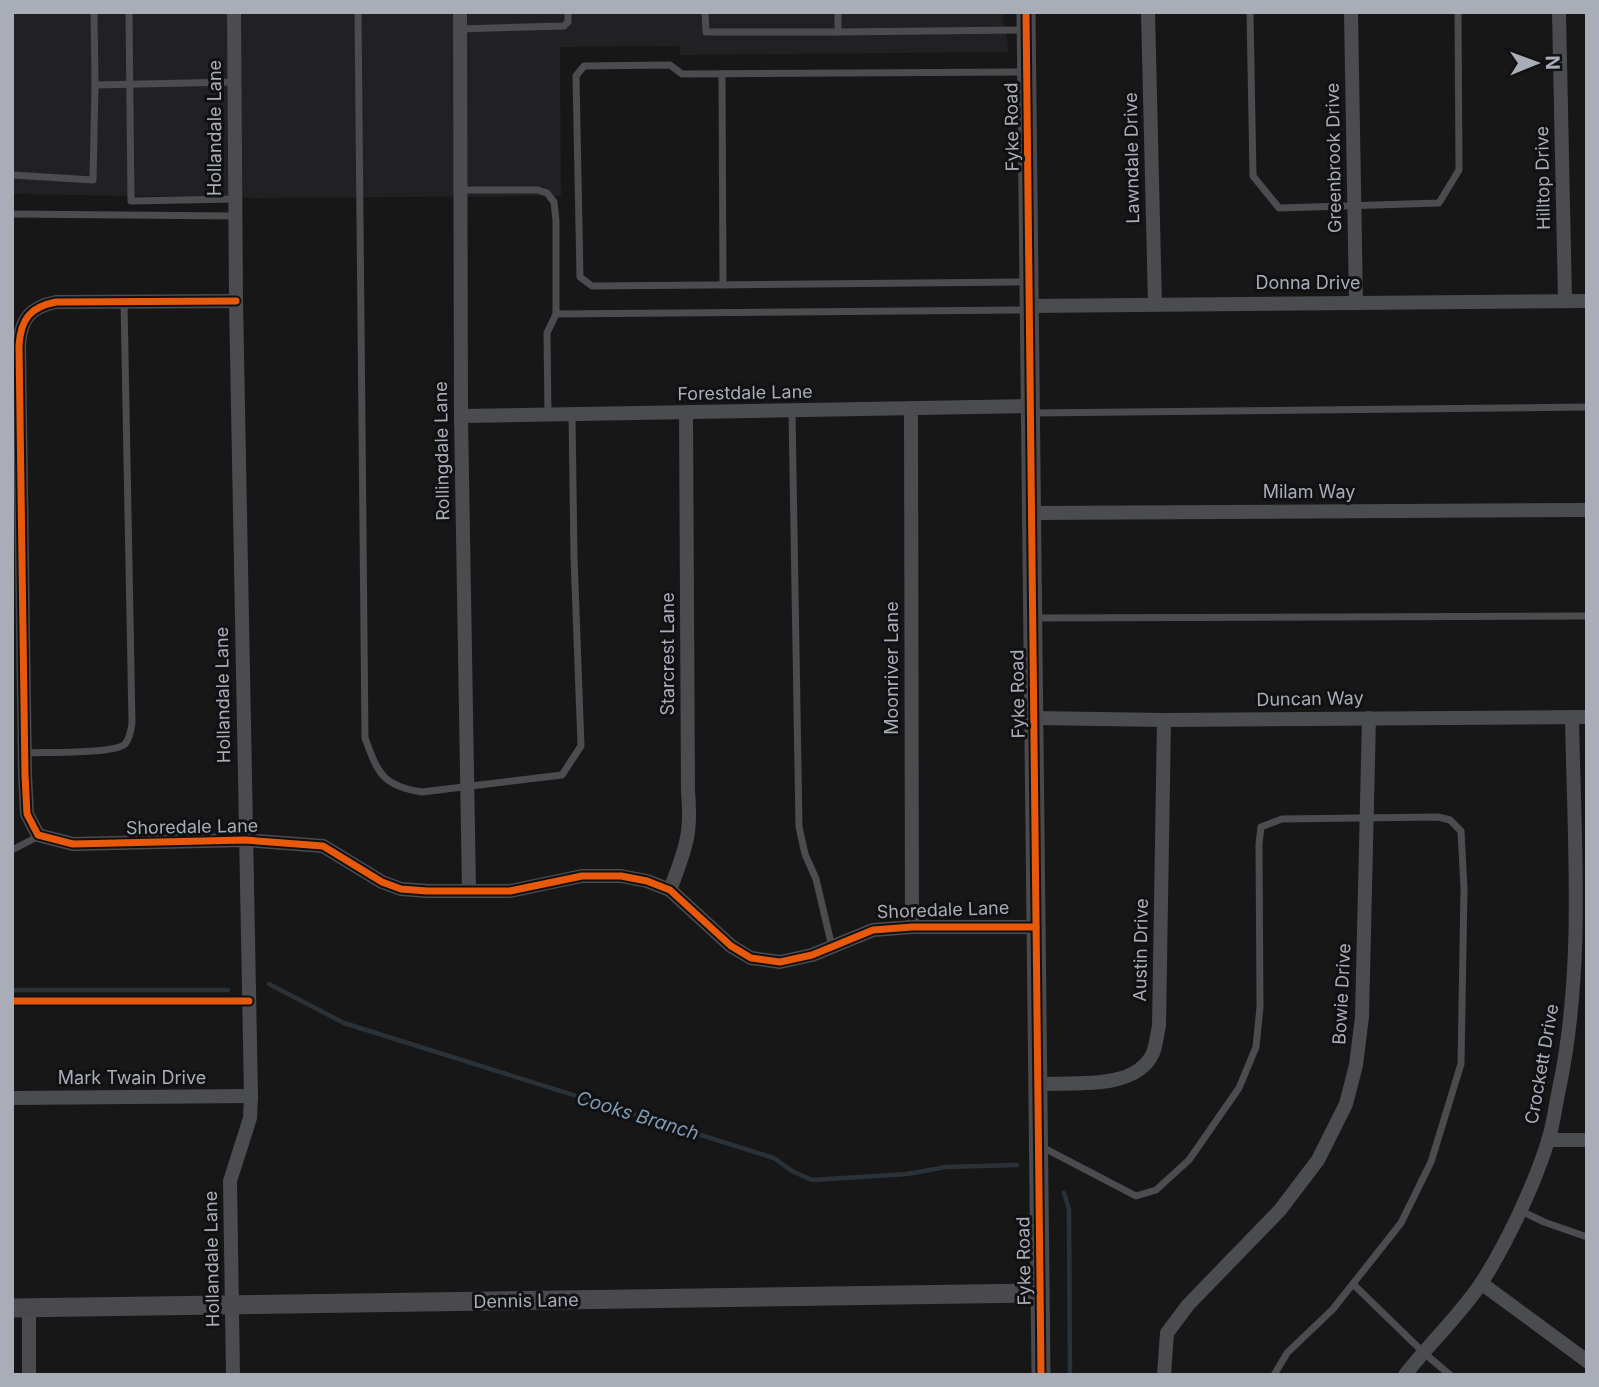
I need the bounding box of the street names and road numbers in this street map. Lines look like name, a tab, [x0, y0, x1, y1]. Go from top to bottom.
street label: Hollandale Lane	[204, 60, 225, 196]
street label: Fyke Road	[1000, 82, 1023, 172]
street label: Greenbrook Drive	[1322, 83, 1345, 233]
street label: Lawndale Drive	[1120, 92, 1143, 224]
street label: Hilltop Drive	[1531, 126, 1554, 230]
street label: Donna Drive	[1256, 272, 1360, 293]
street label: Rollingdale Lane	[430, 381, 453, 521]
street label: Forestdale Lane	[677, 381, 813, 404]
street label: Milam Way	[1263, 481, 1355, 502]
street label: Starcrest Lane	[657, 592, 678, 716]
street label: Moonriver Lane	[881, 601, 902, 735]
street label: Hollandale Lane	[211, 627, 234, 763]
street label: Fyke Road	[1006, 649, 1029, 739]
street label: Duncan Way	[1256, 687, 1364, 710]
street label: Shoredale Lane	[126, 815, 258, 838]
street label: Shoredale Lane	[876, 897, 1010, 922]
street label: Austin Drive	[1129, 898, 1152, 1002]
street label: Bowie Drive	[1328, 943, 1355, 1045]
street label: Crockett Drive	[1521, 1002, 1562, 1126]
street label: Mark Twain Drive	[58, 1067, 206, 1088]
street label: Hollandale Lane	[200, 1191, 223, 1327]
street label: Fyke Road	[1012, 1216, 1035, 1306]
street label: Dennis Lane	[473, 1289, 579, 1312]

